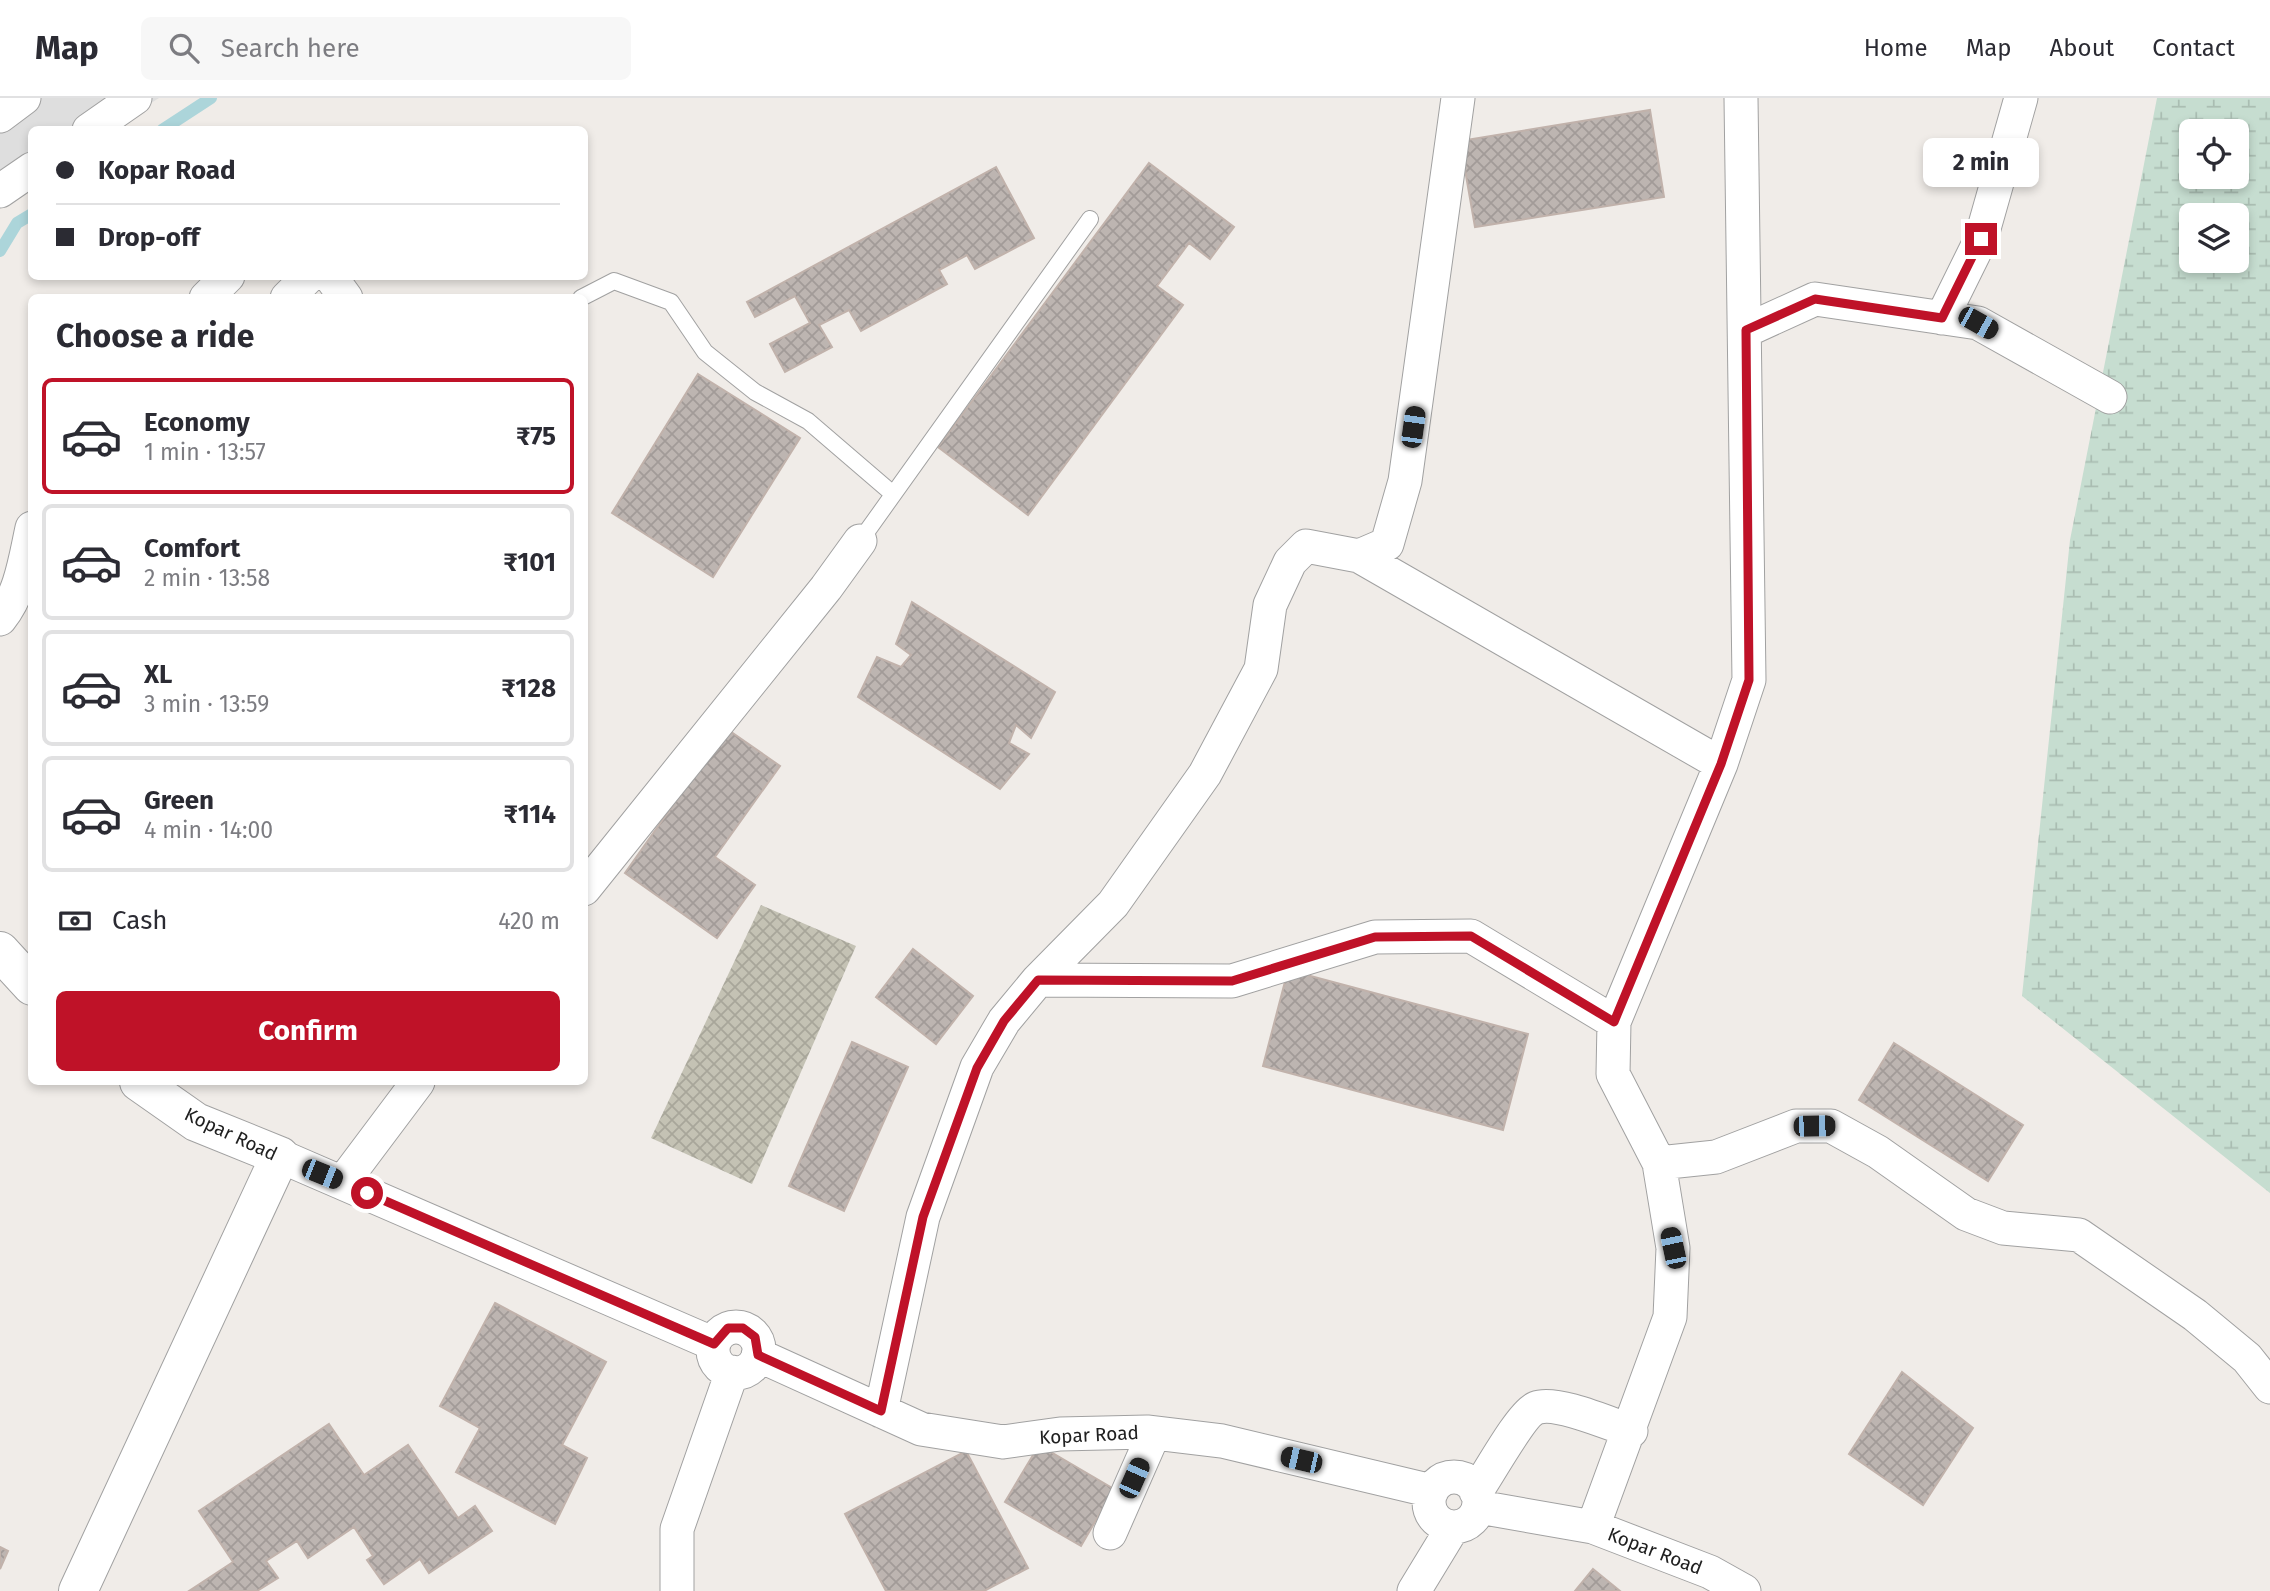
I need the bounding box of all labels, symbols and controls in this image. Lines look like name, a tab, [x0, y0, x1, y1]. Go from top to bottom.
search box	[141, 17, 631, 80]
text: Map	[35, 28, 99, 68]
icon: search	[165, 29, 203, 67]
text: Search here	[221, 33, 360, 64]
text: Home	[1864, 34, 1928, 62]
text: Map	[1966, 34, 2012, 62]
text: About	[2050, 34, 2114, 62]
text: Contact	[2152, 34, 2235, 62]
map controls	[2179, 119, 2249, 273]
button: locate	[2179, 119, 2249, 189]
callout: 2 min	[1923, 138, 2039, 186]
text: 2 min	[1953, 148, 2009, 176]
text: Kopar Road	[98, 155, 236, 186]
button: layers	[2179, 203, 2249, 273]
text: Drop-off	[98, 222, 200, 253]
route end	[1965, 223, 1997, 255]
car	[1955, 304, 2002, 342]
text: Choose a ride	[56, 317, 254, 355]
icon: car	[60, 405, 123, 468]
car	[1400, 405, 1427, 449]
text: Economy	[144, 407, 250, 438]
text: ₹75	[516, 421, 556, 452]
text: 1 min · 13:57	[144, 438, 266, 466]
icon: car	[60, 531, 123, 594]
text: Comfort	[144, 533, 240, 564]
text: ₹101	[503, 547, 556, 578]
text: 2 min · 13:58	[144, 564, 270, 592]
icon: car	[60, 657, 123, 720]
text: XL	[144, 659, 172, 690]
text: ₹128	[501, 673, 556, 704]
text: 3 min · 13:59	[144, 690, 269, 718]
icon: car	[60, 783, 123, 846]
text: Green	[144, 785, 214, 816]
text: ₹114	[504, 799, 556, 830]
text: 4 min · 14:00	[144, 816, 273, 844]
icon: cash	[56, 902, 94, 940]
text: Cash	[112, 905, 168, 936]
text: 420 m	[498, 907, 560, 935]
button: Confirm	[56, 991, 560, 1071]
street label: Kopar Road	[181, 1103, 281, 1165]
car	[1793, 1115, 1836, 1137]
car	[299, 1156, 346, 1192]
route start	[351, 1177, 383, 1209]
car	[1659, 1225, 1688, 1271]
street label: Kopar Road	[1039, 1421, 1139, 1449]
car	[1279, 1445, 1324, 1475]
car	[1116, 1455, 1153, 1501]
street label: Kopar Road	[1604, 1522, 1706, 1580]

